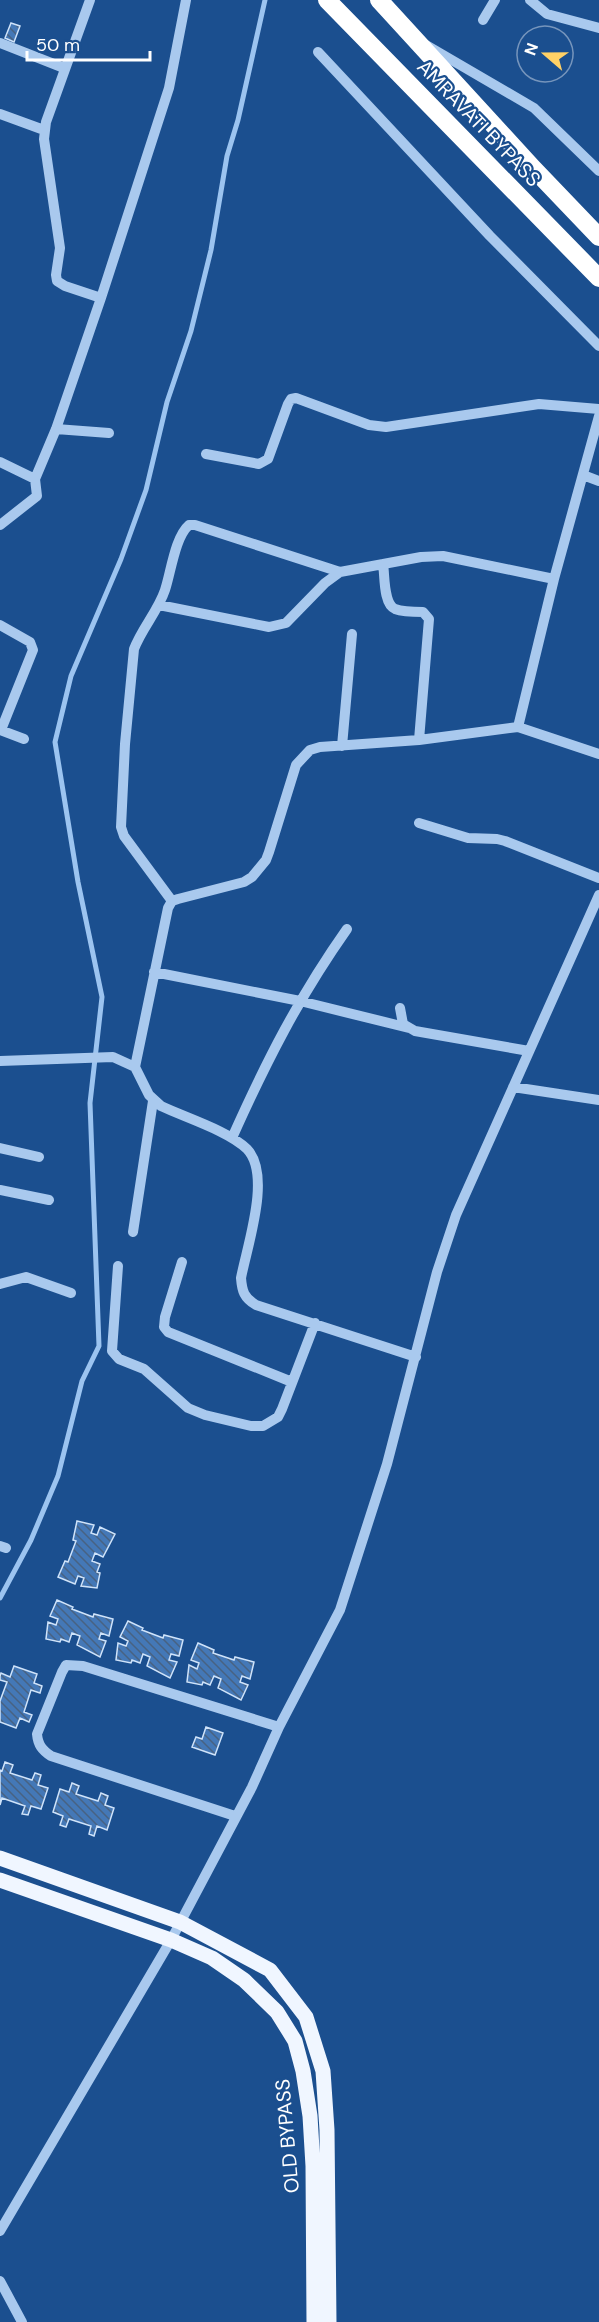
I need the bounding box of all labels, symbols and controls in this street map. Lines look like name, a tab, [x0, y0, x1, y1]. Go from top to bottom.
scale bar	[27, 24, 150, 62]
north arrow	[515, 24, 575, 84]
text: 50 m	[36, 33, 80, 57]
text: N	[520, 40, 543, 58]
street label: AMRAVATI BYPASS	[412, 54, 546, 192]
street label: OLD BYPASS	[269, 2078, 305, 2194]

